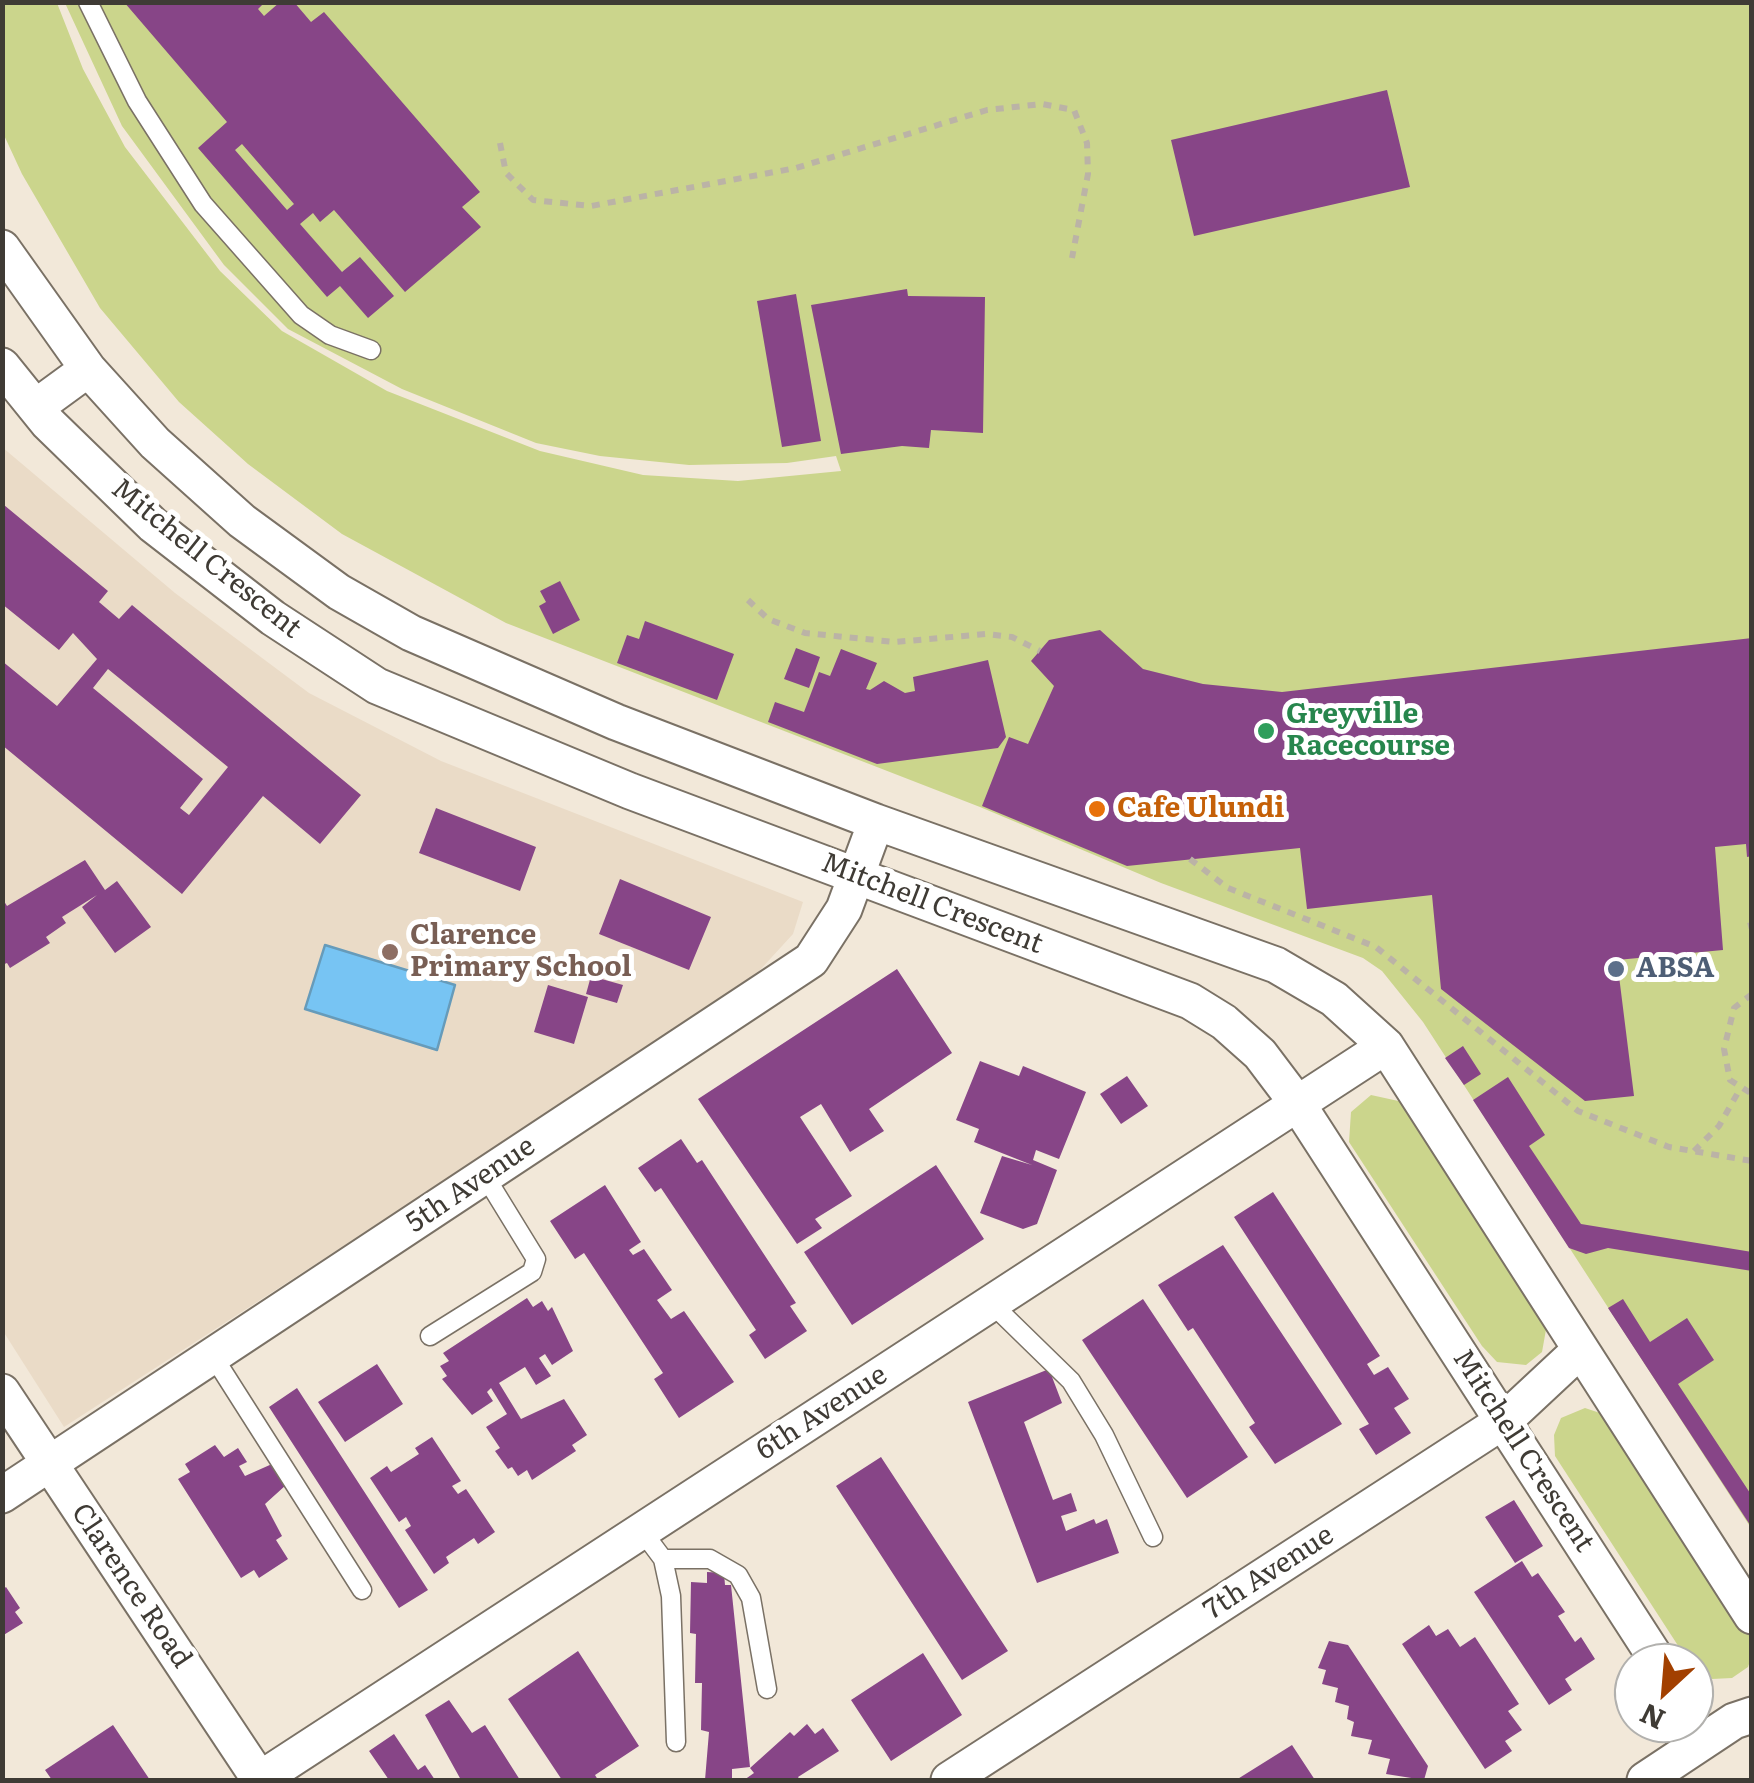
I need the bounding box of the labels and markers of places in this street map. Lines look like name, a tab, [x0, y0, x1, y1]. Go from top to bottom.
place label: Greyville Racecourse	[1286, 698, 1450, 764]
marker: Greyville Racecourse	[1255, 720, 1277, 742]
place label: Cafe Ulundi	[1117, 792, 1285, 826]
marker: Cafe Ulundi	[1086, 798, 1108, 820]
place label: Clarence Primary School	[410, 919, 632, 985]
marker: Clarence Primary School	[379, 941, 401, 963]
place label: ABSA	[1636, 952, 1714, 986]
marker: ABSA	[1605, 958, 1627, 980]

